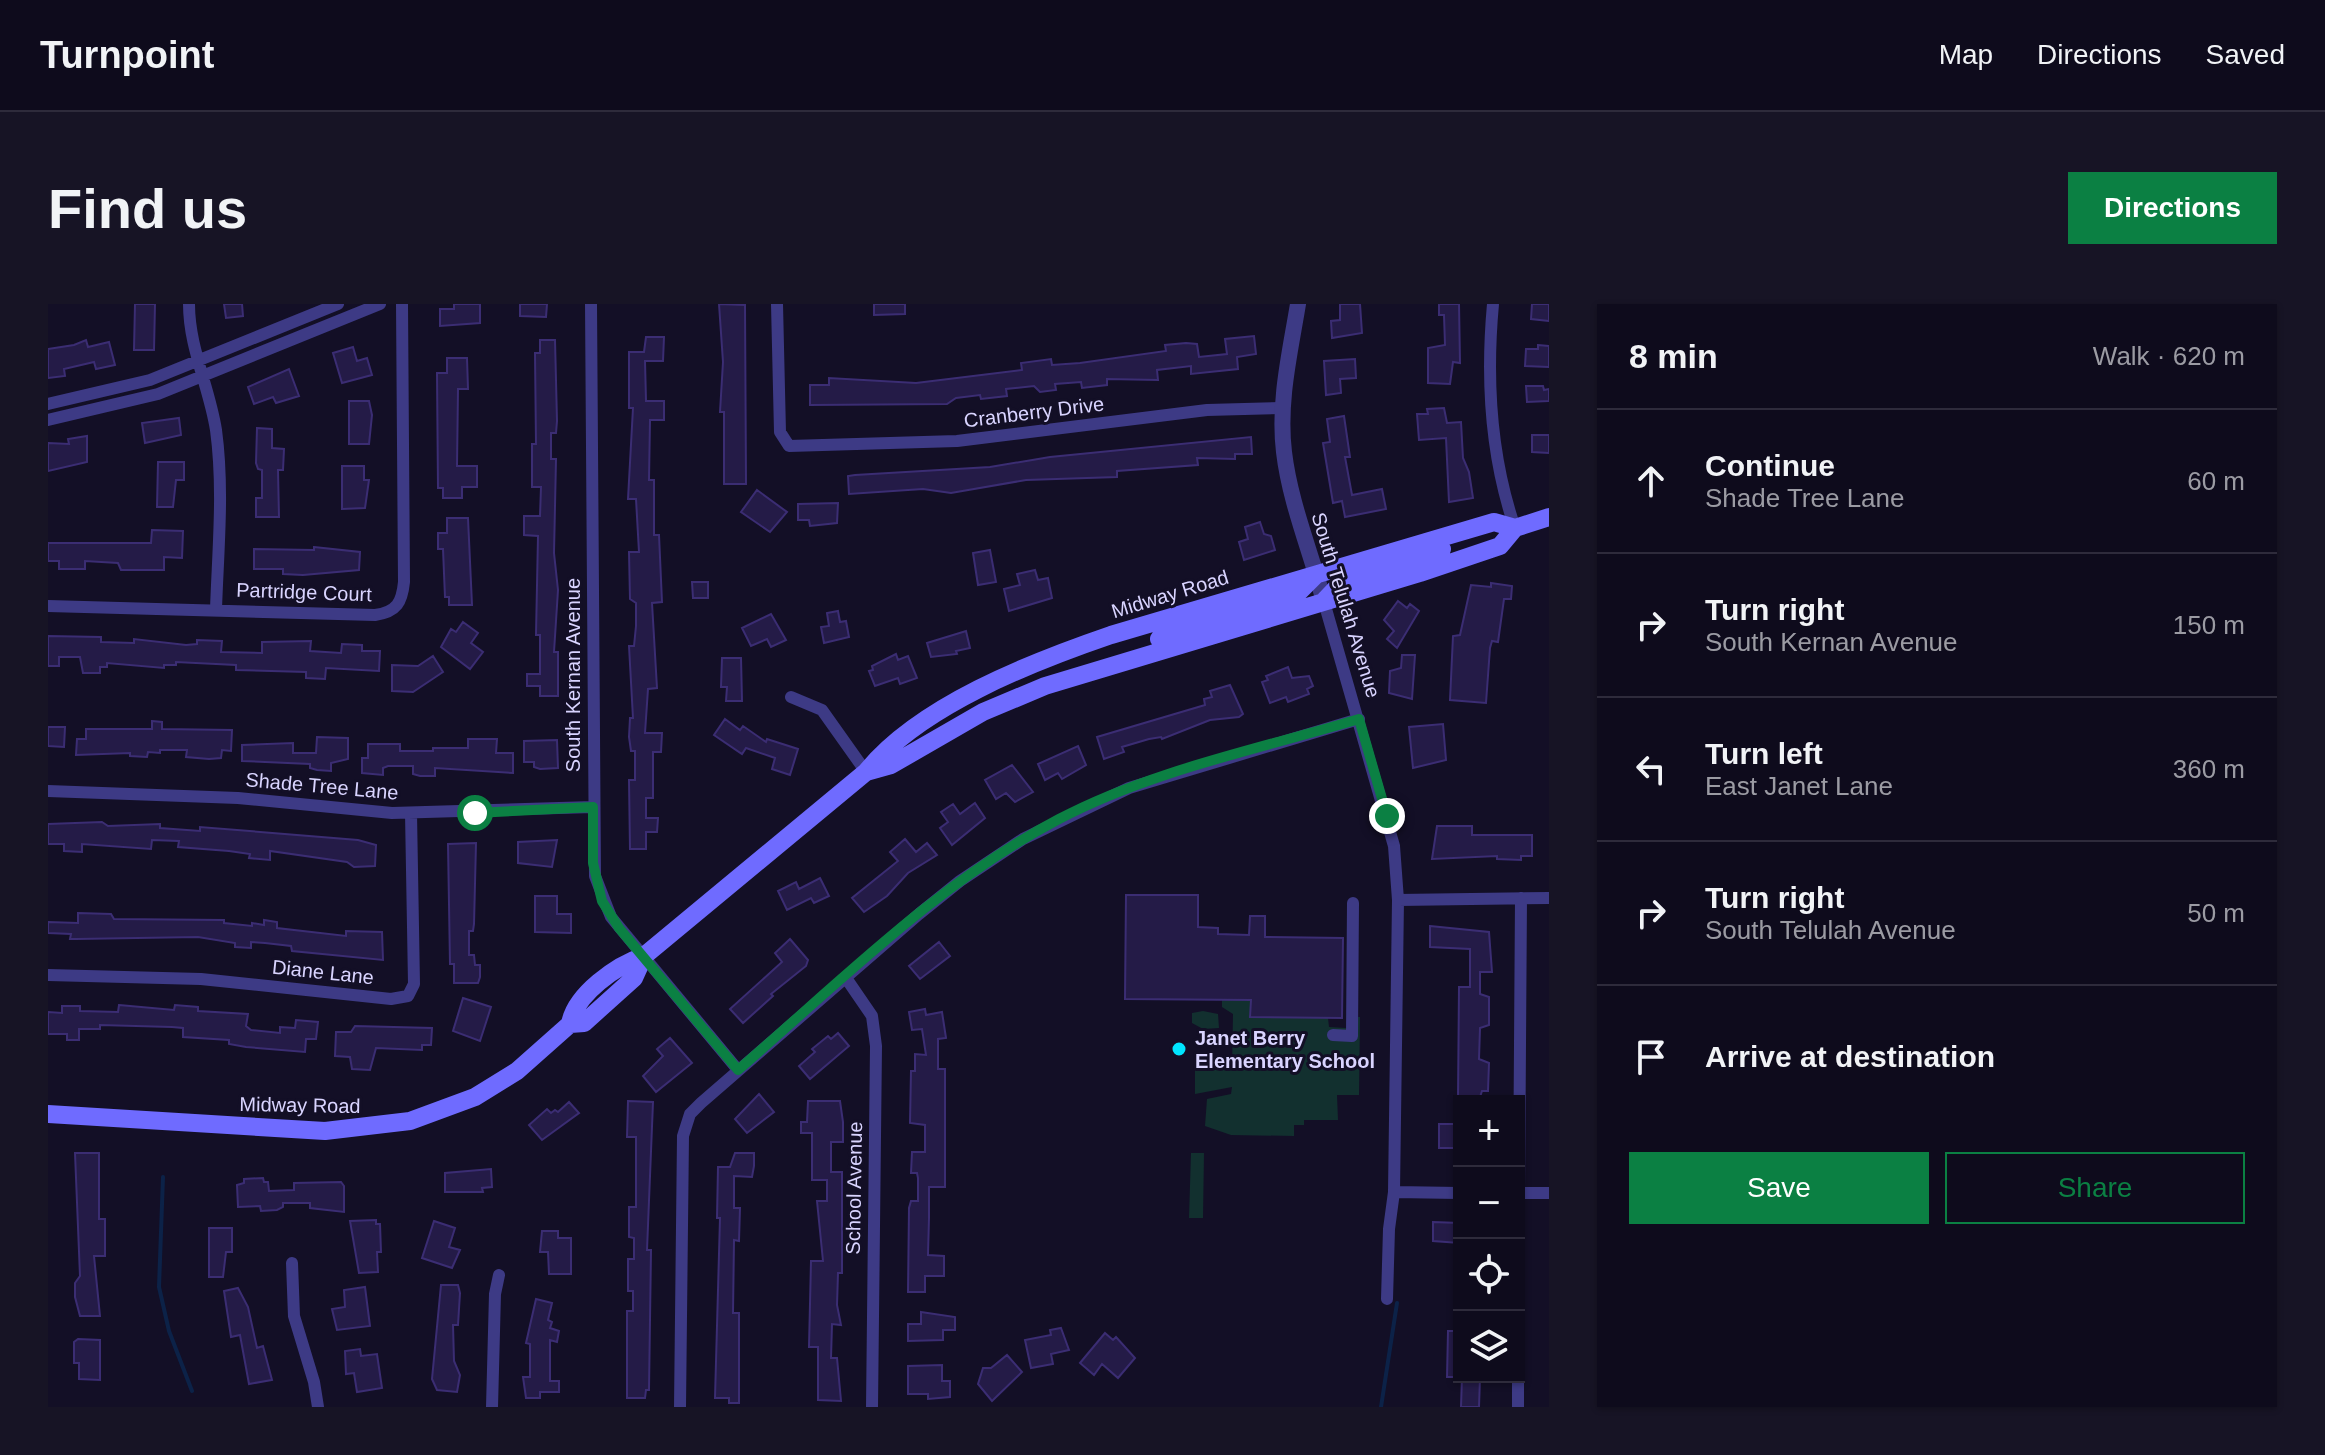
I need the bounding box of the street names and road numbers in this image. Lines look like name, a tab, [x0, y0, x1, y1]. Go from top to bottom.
street label: Cranberry Drive	[963, 392, 1105, 432]
street label: South Telulah Avenue	[1307, 510, 1385, 700]
street label: Midway Road	[1109, 566, 1231, 622]
street label: South Kernan Avenue	[562, 578, 584, 772]
street label: Partridge Court	[236, 579, 373, 605]
street label: Shade Tree Lane	[245, 768, 399, 804]
street label: Diane Lane	[271, 956, 375, 988]
street label: Midway Road	[239, 1093, 361, 1117]
street label: School Avenue	[842, 1121, 866, 1255]

